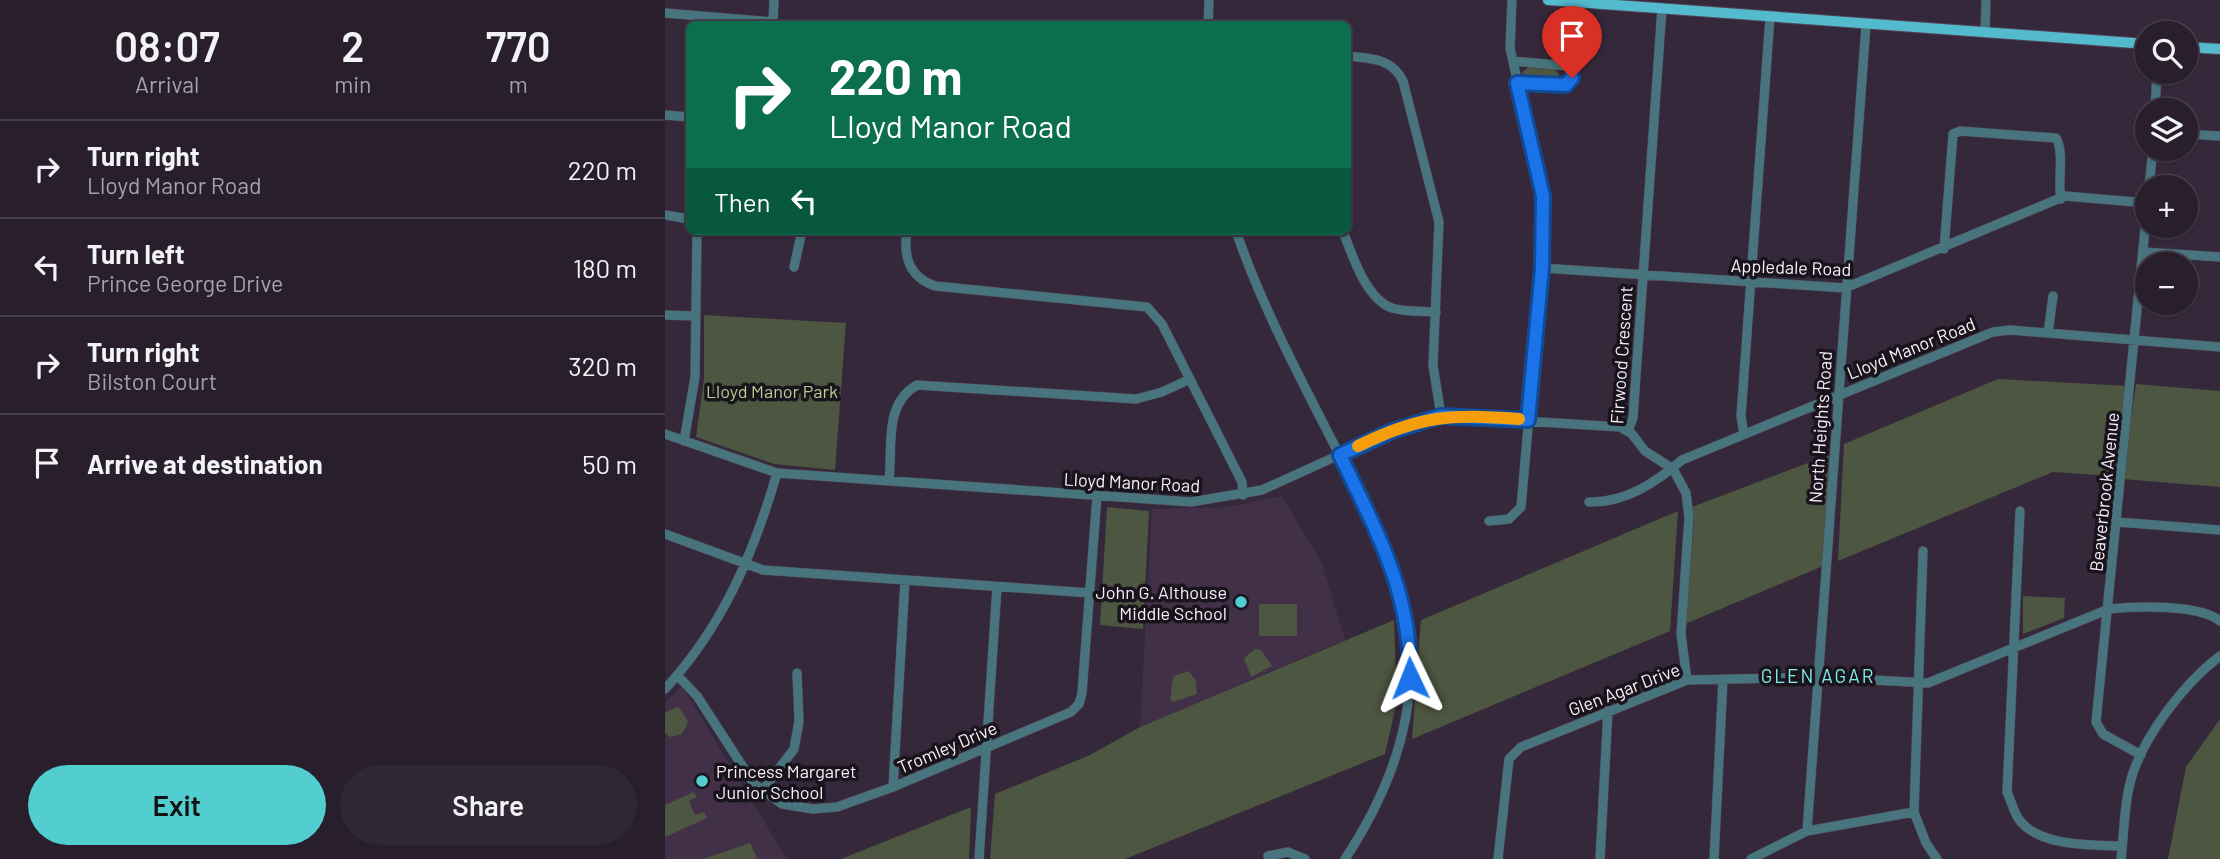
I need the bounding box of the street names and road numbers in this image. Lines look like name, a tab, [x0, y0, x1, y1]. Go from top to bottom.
street label: Appledale Road	[1730, 254, 1852, 280]
street label: Firwood Crescent	[1605, 285, 1637, 425]
street label: Lloyd Manor Road	[1844, 312, 1978, 384]
street label: North Heights Road	[1804, 350, 1836, 504]
street label: Beaverbrook Avenue	[2085, 411, 2123, 573]
street label: Lloyd Manor Road	[1063, 467, 1201, 497]
street label: Glen Agar Drive	[1565, 658, 1683, 720]
street label: Tromley Drive	[894, 716, 1000, 778]

